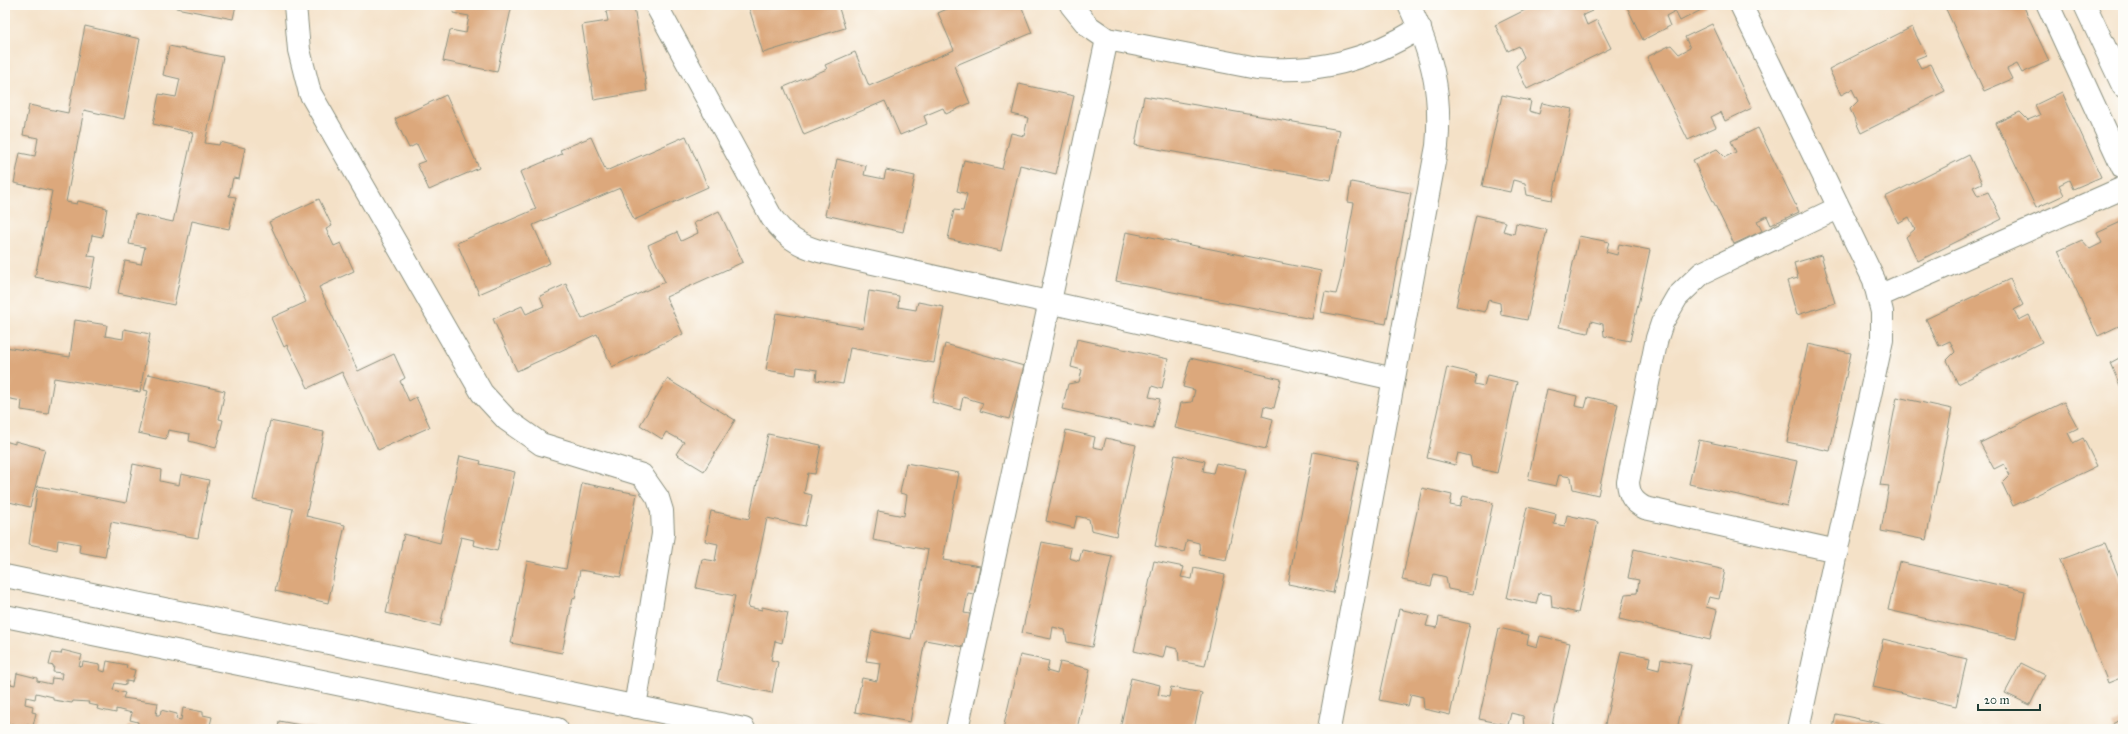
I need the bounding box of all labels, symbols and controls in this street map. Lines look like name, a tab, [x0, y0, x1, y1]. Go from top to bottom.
scale bar	[1978, 686, 2040, 712]
text: 20 m	[1984, 693, 2010, 707]

